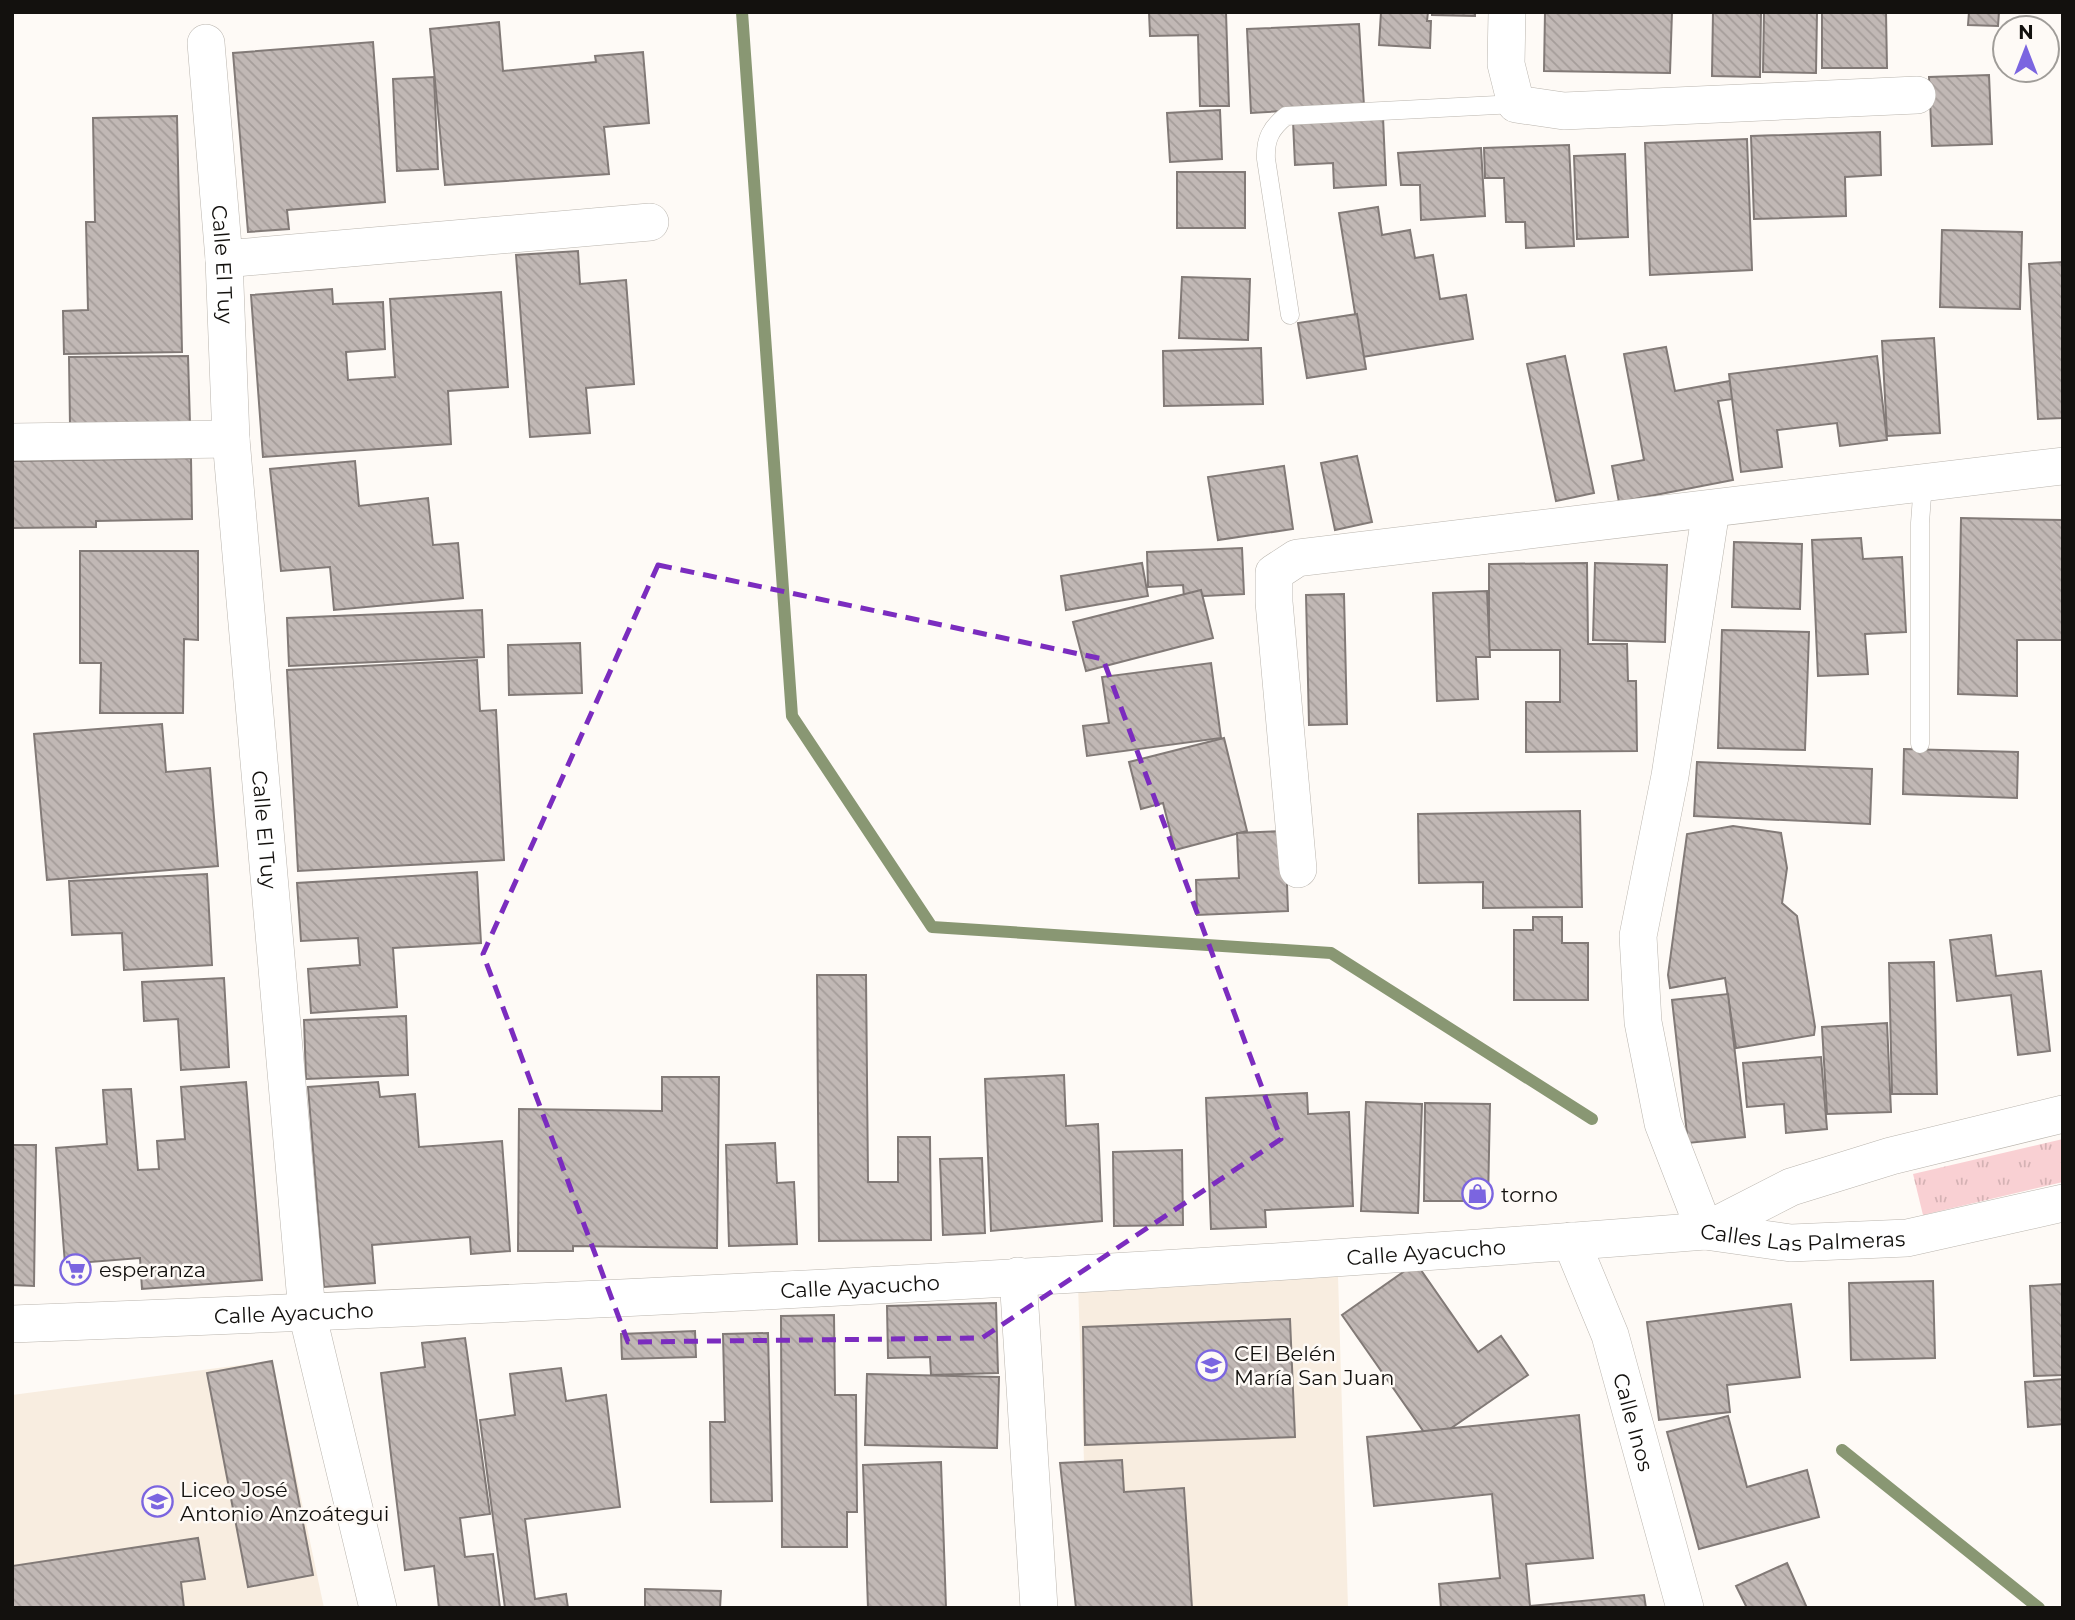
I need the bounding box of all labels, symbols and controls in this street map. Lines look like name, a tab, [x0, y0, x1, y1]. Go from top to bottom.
north arrow	[1991, 14, 2061, 84]
text: N	[2018, 21, 2034, 44]
street label: Calle El Tuy	[207, 204, 239, 325]
street label: Calle El Tuy	[247, 769, 283, 891]
shop icon: torno	[1461, 1177, 1495, 1211]
place label: torno	[1501, 1182, 1558, 1207]
street label: Calles Las Palmeras	[1699, 1218, 1906, 1255]
street label: Calle Ayacucho	[1346, 1234, 1507, 1270]
supermarket icon: esperanza	[59, 1252, 93, 1286]
place label: esperanza	[99, 1257, 206, 1282]
street label: Calle Ayacucho	[780, 1269, 941, 1303]
street label: Calle Ayacucho	[214, 1297, 374, 1328]
place label: CEI Belén María San Juan	[1234, 1341, 1394, 1390]
school or university icon: CEI Belén María San Juan	[1194, 1348, 1228, 1382]
street label: Calle Inos	[1609, 1370, 1659, 1474]
place label: Liceo José Antonio Anzoátegui	[180, 1477, 389, 1526]
school or university icon: Liceo José Antonio Anzoátegui	[140, 1484, 174, 1518]

